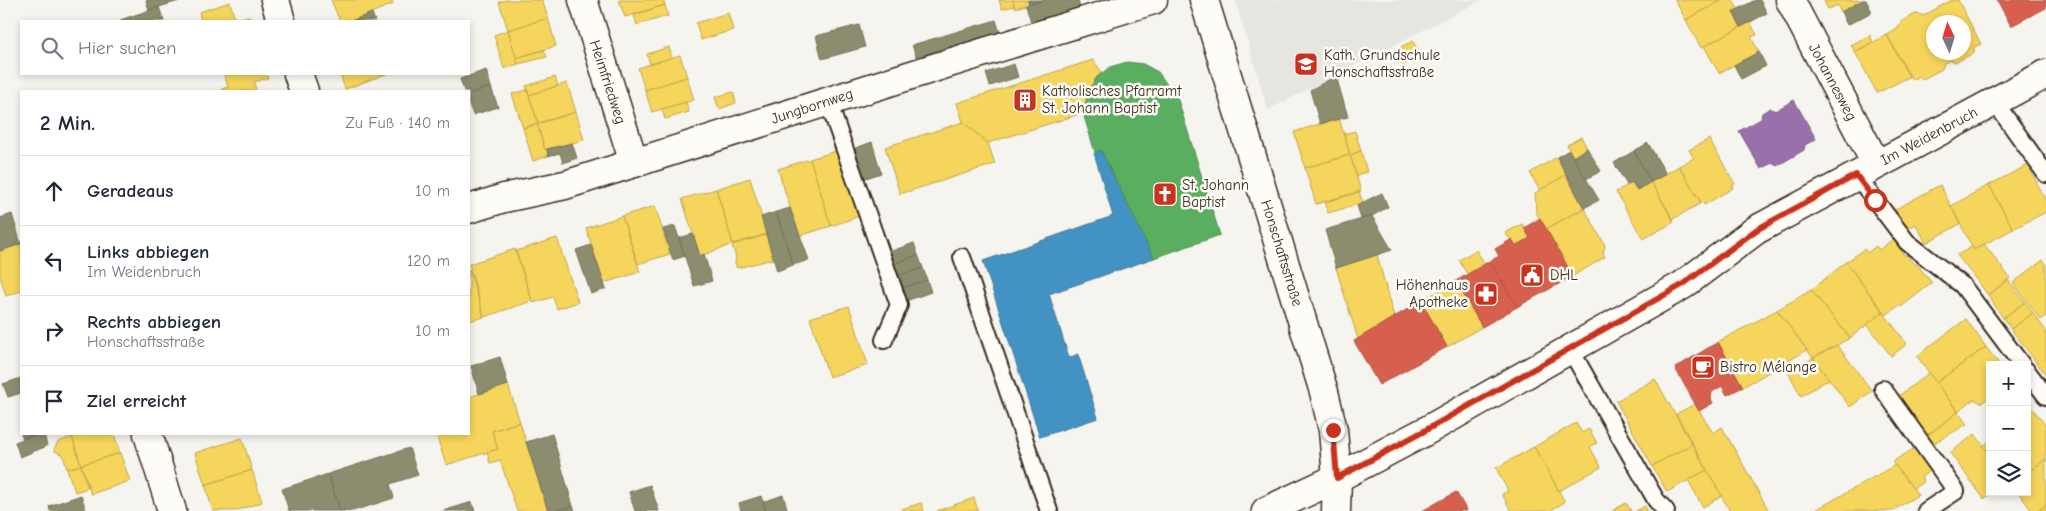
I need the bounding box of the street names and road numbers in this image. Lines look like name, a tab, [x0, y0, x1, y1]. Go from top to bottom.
street label: Heimfriedweg	[586, 38, 630, 126]
street label: Johannesweg	[1805, 40, 1861, 124]
street label: Jungbornweg	[769, 84, 855, 128]
street label: Im Weidenbruch	[1878, 103, 1980, 169]
street label: Honschaftsstraße	[1257, 198, 1307, 309]

